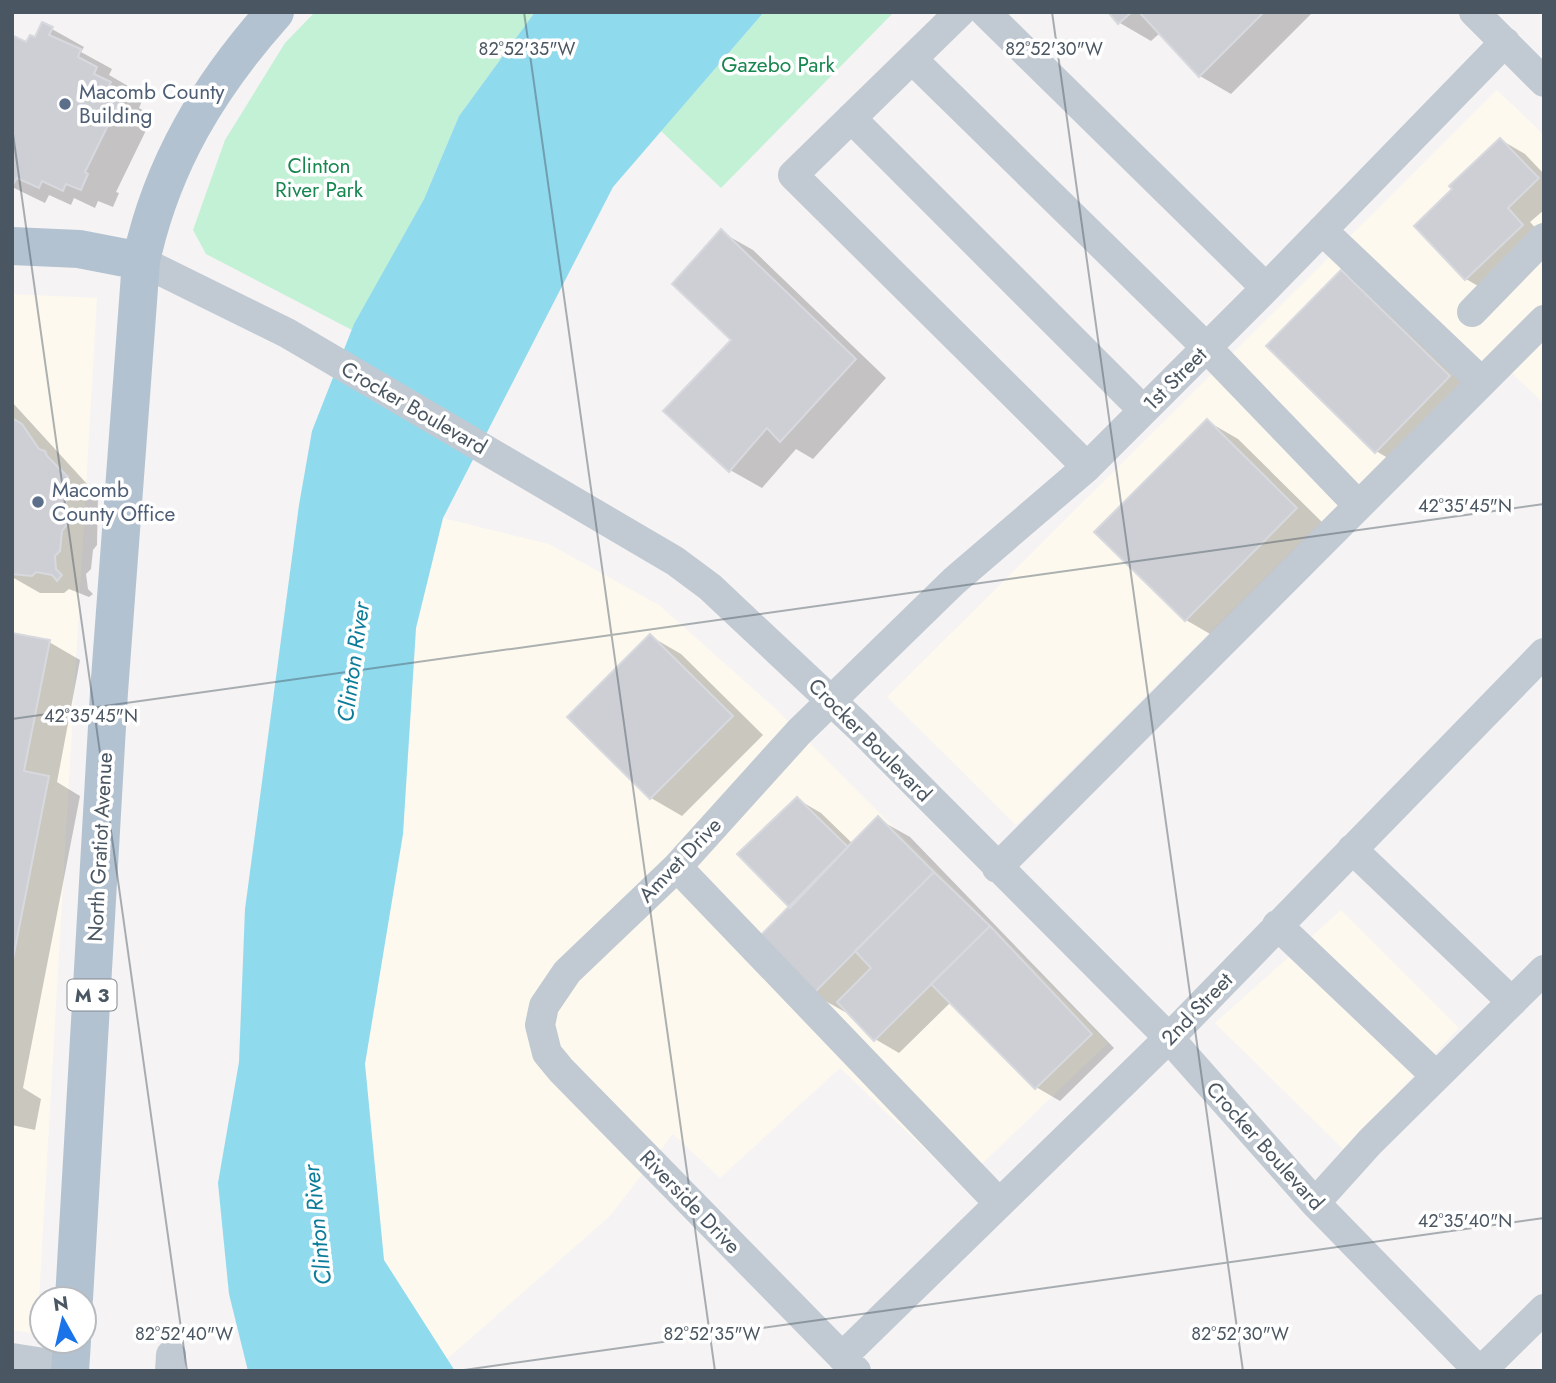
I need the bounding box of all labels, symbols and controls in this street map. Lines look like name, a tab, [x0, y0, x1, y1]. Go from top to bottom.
text: 82°52'35"W	[479, 36, 576, 62]
text: 82°52'30"W	[1005, 36, 1103, 62]
park label: Gazebo Park	[721, 50, 836, 80]
place label: Macomb County Building	[79, 77, 225, 131]
marker: Macomb County Building	[57, 96, 73, 112]
park label: Clinton River Park	[275, 151, 364, 205]
street label: 1st Street	[1136, 340, 1214, 418]
street label: Crocker Boulevard	[335, 354, 493, 462]
place label: Macomb County Office	[52, 475, 176, 529]
text: 42°35'45"N	[1418, 493, 1512, 519]
marker: Macomb County Office	[30, 494, 46, 510]
water label: Clinton River	[328, 598, 378, 724]
street label: Crocker Boulevard	[801, 671, 939, 809]
text: 42°35'45"N	[44, 703, 138, 729]
street label: North Gratiot Avenue	[80, 751, 120, 942]
street label: Amvet Drive	[632, 811, 728, 909]
street label: 2nd Street	[1154, 966, 1240, 1052]
road number: M 3	[68, 979, 116, 1010]
street label: Crocker Boulevard	[1199, 1075, 1331, 1217]
street label: Riverside Drive	[633, 1143, 747, 1261]
water label: Clinton River	[294, 1162, 340, 1287]
text: 42°35'40"N	[1418, 1208, 1512, 1234]
north arrow	[28, 1285, 98, 1355]
text: N	[51, 1289, 70, 1318]
text: 82°52'40"W	[135, 1321, 233, 1347]
text: 82°52'35"W	[664, 1321, 761, 1347]
text: 82°52'30"W	[1191, 1321, 1289, 1347]

